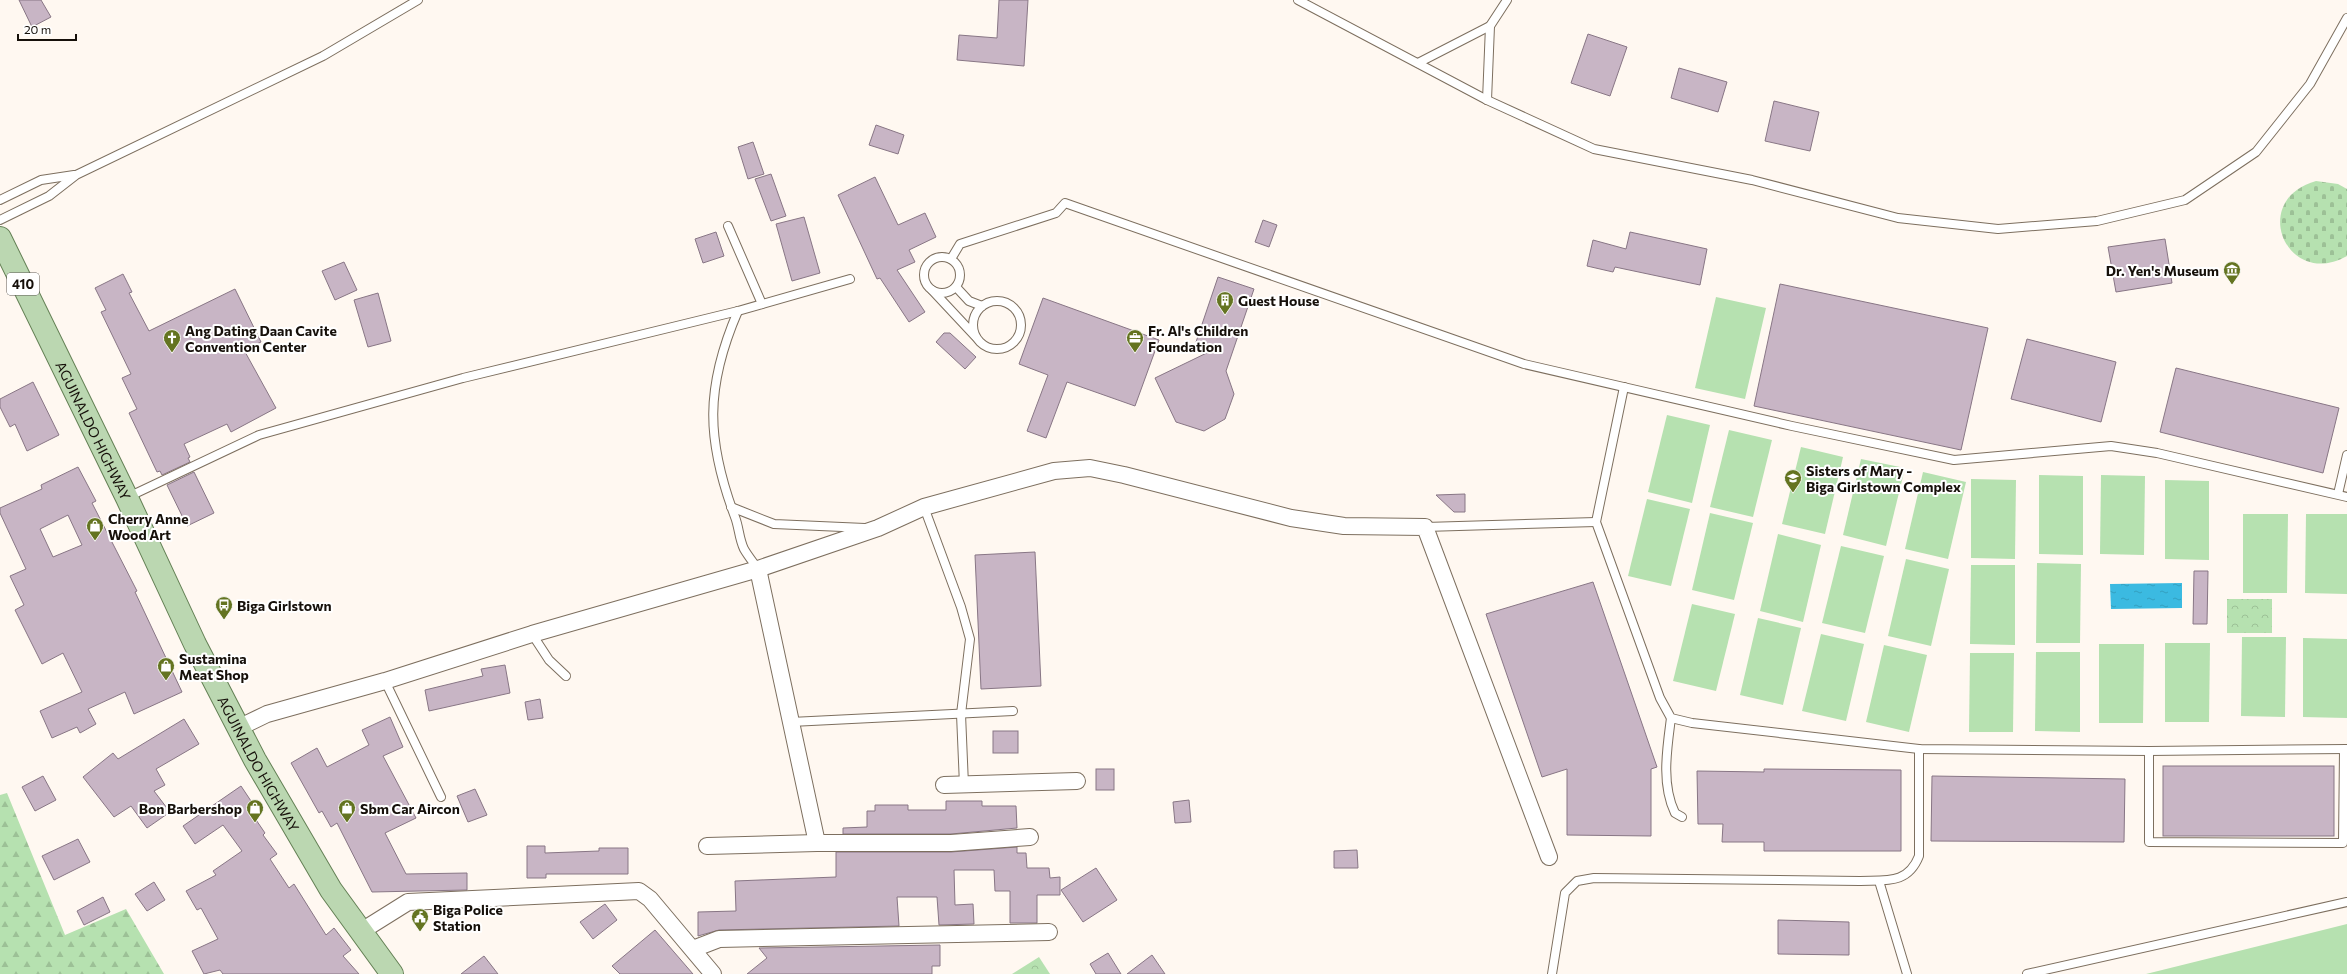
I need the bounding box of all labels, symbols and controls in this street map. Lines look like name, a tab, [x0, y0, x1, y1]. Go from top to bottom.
scale bar	[18, 16, 76, 42]
text: 20 m	[24, 22, 51, 36]
museum icon: Dr. Yen's Museum	[2222, 260, 2242, 285]
place label: Dr. Yen's Museum	[2106, 262, 2219, 279]
road number: 410	[7, 273, 39, 295]
building icon: Guest House	[1215, 290, 1235, 315]
place label: Guest House	[1238, 292, 1319, 309]
place label: Ang Dating Daan Cavite Convention Center	[185, 322, 337, 355]
place label: Fr. Al's Children Foundation	[1148, 322, 1248, 355]
church icon: Ang Dating Daan Cavite Convention Center	[162, 328, 182, 353]
office icon: Fr. Al's Children Foundation	[1125, 328, 1145, 353]
street label: AGUINALDO HIGHWAY	[53, 358, 135, 502]
place label: Sisters of Mary - Biga Girlstown Complex	[1806, 462, 1961, 495]
school or university icon: Sisters of Mary - Biga Girlstown Complex	[1783, 468, 1803, 493]
place label: Cherry Anne Wood Art	[108, 510, 189, 543]
shop icon: Cherry Anne Wood Art	[85, 516, 105, 541]
bus stop icon: Biga Girlstown	[214, 595, 234, 620]
place label: Biga Girlstown	[237, 597, 332, 614]
place label: Sustamina Meat Shop	[179, 650, 249, 683]
shop icon: Sustamina Meat Shop	[156, 656, 176, 681]
street label: AGUINALDO HIGHWAY	[215, 693, 303, 834]
shop icon: Bon Barbershop	[245, 798, 265, 823]
shop icon: Sbm Car Aircon	[337, 798, 357, 823]
place label: Bon Barbershop	[139, 800, 242, 817]
place label: Sbm Car Aircon	[360, 800, 460, 817]
place label: Biga Police Station	[433, 901, 503, 934]
public building icon: Biga Police Station	[410, 907, 430, 932]

